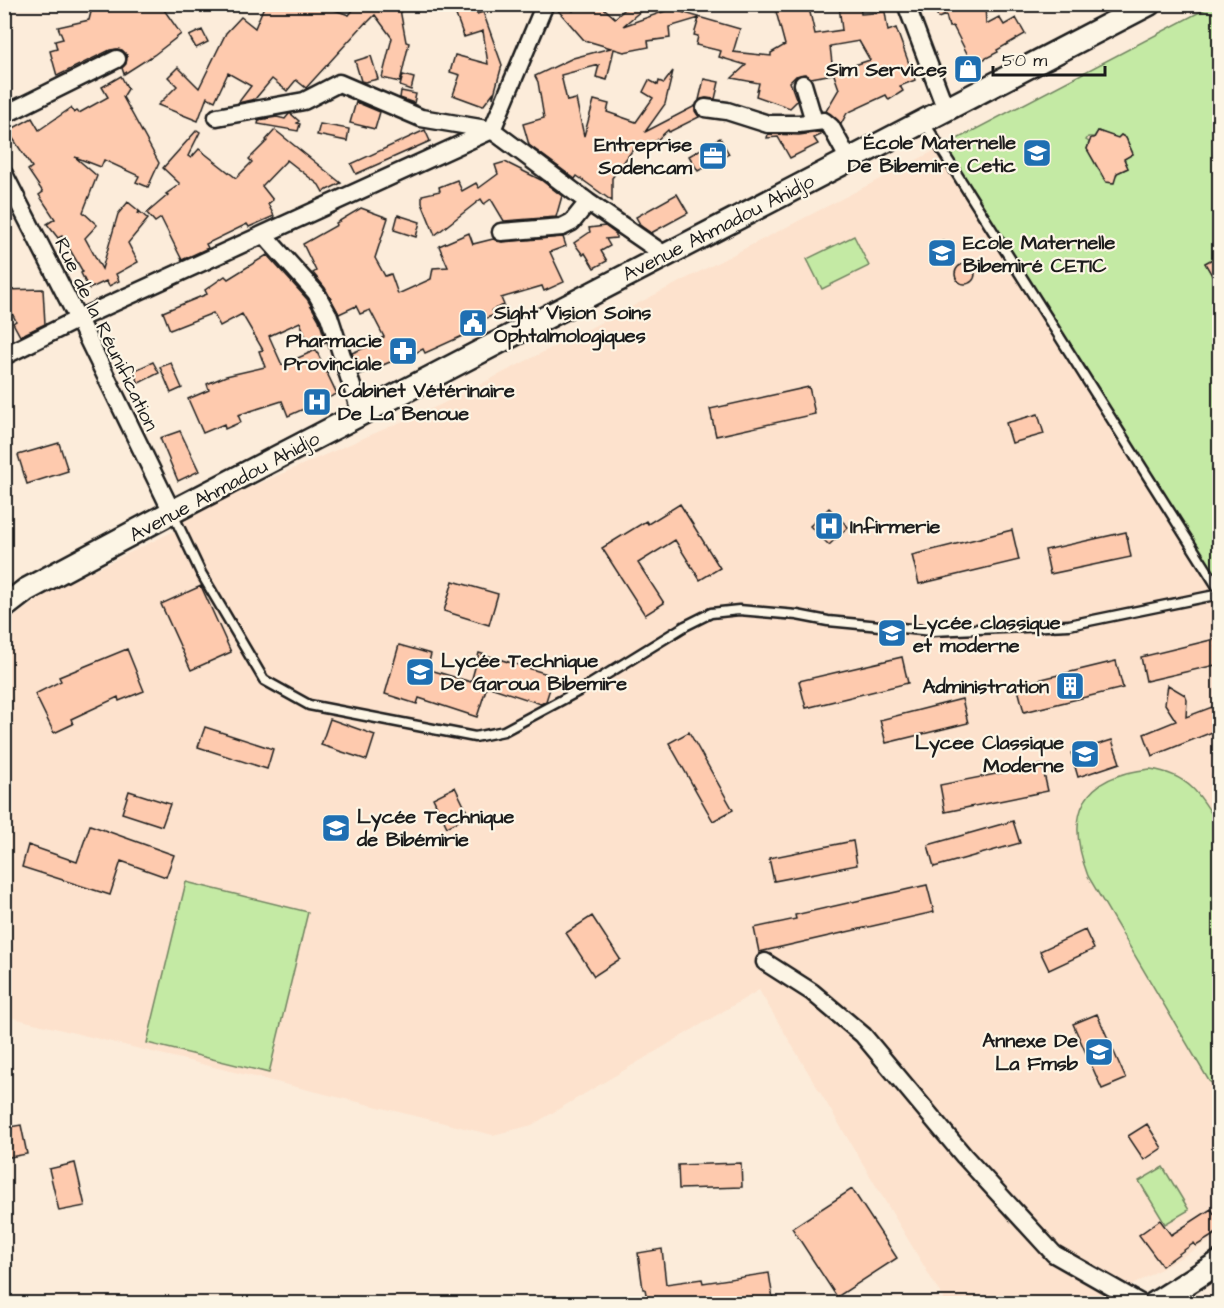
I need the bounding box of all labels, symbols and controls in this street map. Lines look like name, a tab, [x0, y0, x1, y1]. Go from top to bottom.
scale bar	[993, 39, 1106, 77]
text: 50 m	[1002, 48, 1047, 73]
shop icon: Sim Services	[952, 53, 984, 85]
place label: Sim Services	[825, 56, 947, 84]
place label: École Maternelle De Bibemire Cetic	[848, 129, 1016, 180]
place label: Entreprise Sodencam	[594, 131, 692, 182]
school or university icon: École Maternelle De Bibemire Cetic	[1021, 137, 1053, 169]
office icon: Entreprise Sodencam	[697, 140, 729, 172]
street label: Avenue Ahmadou Ahidjo	[618, 167, 819, 288]
place label: Ecole Maternelle Bibemiré CETIC	[963, 229, 1115, 280]
street label: Rue de la Réunification	[47, 233, 165, 436]
school or university icon: Ecole Maternelle Bibemiré CETIC	[926, 237, 958, 269]
place label: Sight Vision Soins Ophtalmologiques	[493, 299, 651, 351]
public building icon: Sight Vision Soins Ophtalmologiques	[457, 307, 489, 339]
place label: Pharmacie Provinciale	[284, 327, 382, 378]
pharmacy icon: Pharmacie Provinciale	[387, 335, 419, 367]
place label: Cabinet Vétérinaire De La Benoue	[338, 377, 515, 428]
hospital icon: Cabinet Vétérinaire De La Benoue	[301, 386, 333, 418]
street label: Avenue Ahmadou Ahidjo	[124, 425, 325, 549]
hospital icon: Infirmerie	[813, 510, 845, 542]
place label: Infirmerie	[850, 513, 940, 541]
place label: Lycée classique et moderne	[913, 609, 1061, 660]
school or university icon: Lycée classique et moderne	[876, 617, 908, 649]
place label: Lycée Technique De Garoua Bibemire	[441, 647, 627, 698]
school or university icon: Lycée Technique De Garoua Bibemire	[404, 656, 436, 688]
building icon: Administration	[1054, 670, 1086, 702]
place label: Administration	[923, 673, 1049, 701]
place label: Lycee Classique Moderne	[915, 729, 1064, 780]
school or university icon: Lycee Classique Moderne	[1069, 738, 1101, 770]
place label: Lycée Technique de Bibémirie	[356, 803, 514, 854]
school or university icon: Lycée Technique de Bibémirie	[320, 812, 352, 844]
place label: Annexe De La Fmsb	[982, 1027, 1079, 1078]
school or university icon: Annexe De La Fmsb	[1083, 1036, 1115, 1068]

